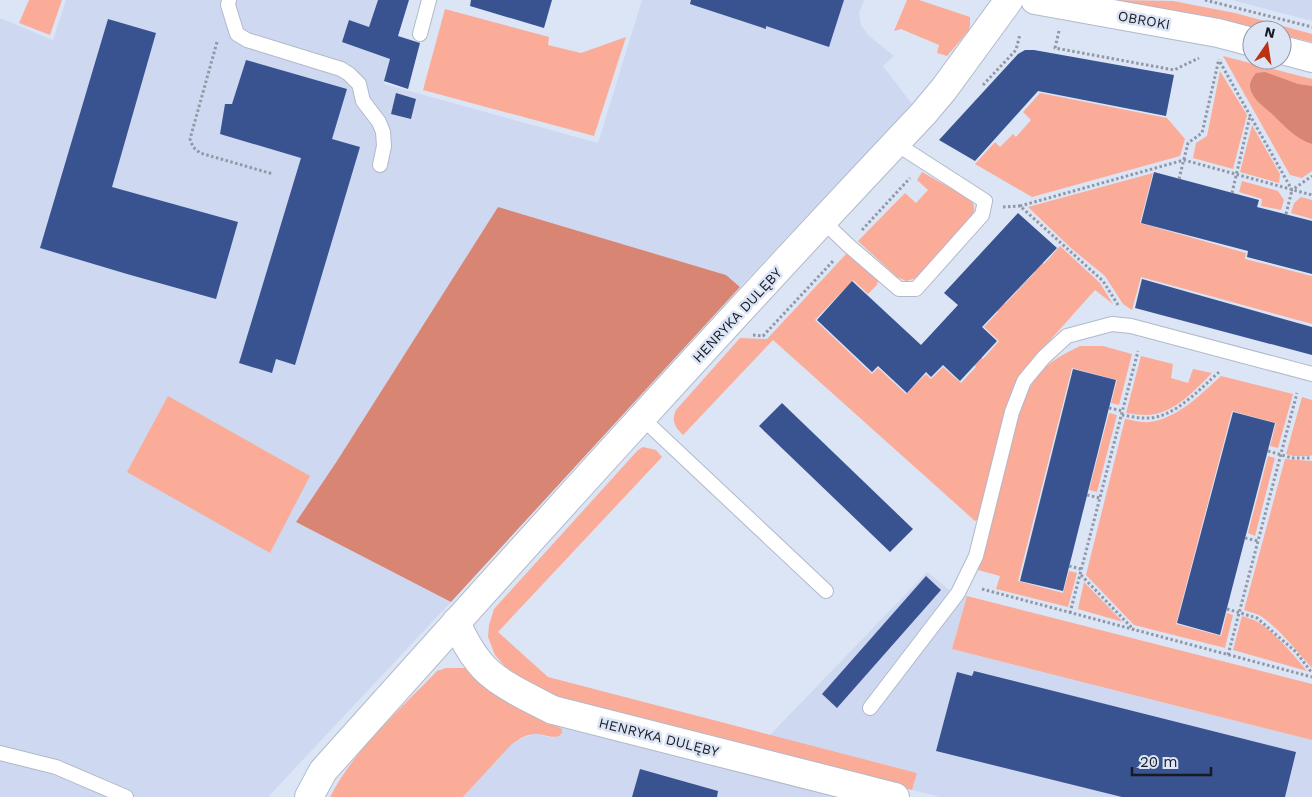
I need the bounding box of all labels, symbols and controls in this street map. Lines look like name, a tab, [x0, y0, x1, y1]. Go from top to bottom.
street label: OBROKI	[1117, 8, 1171, 32]
north arrow	[1242, 20, 1292, 70]
text: N	[1263, 23, 1277, 41]
street label: HENRYKA DULĘBY	[689, 265, 785, 365]
street label: HENRYKA DULĘBY	[597, 714, 721, 760]
scale bar	[1132, 744, 1211, 776]
text: 20 m	[1140, 753, 1178, 771]

